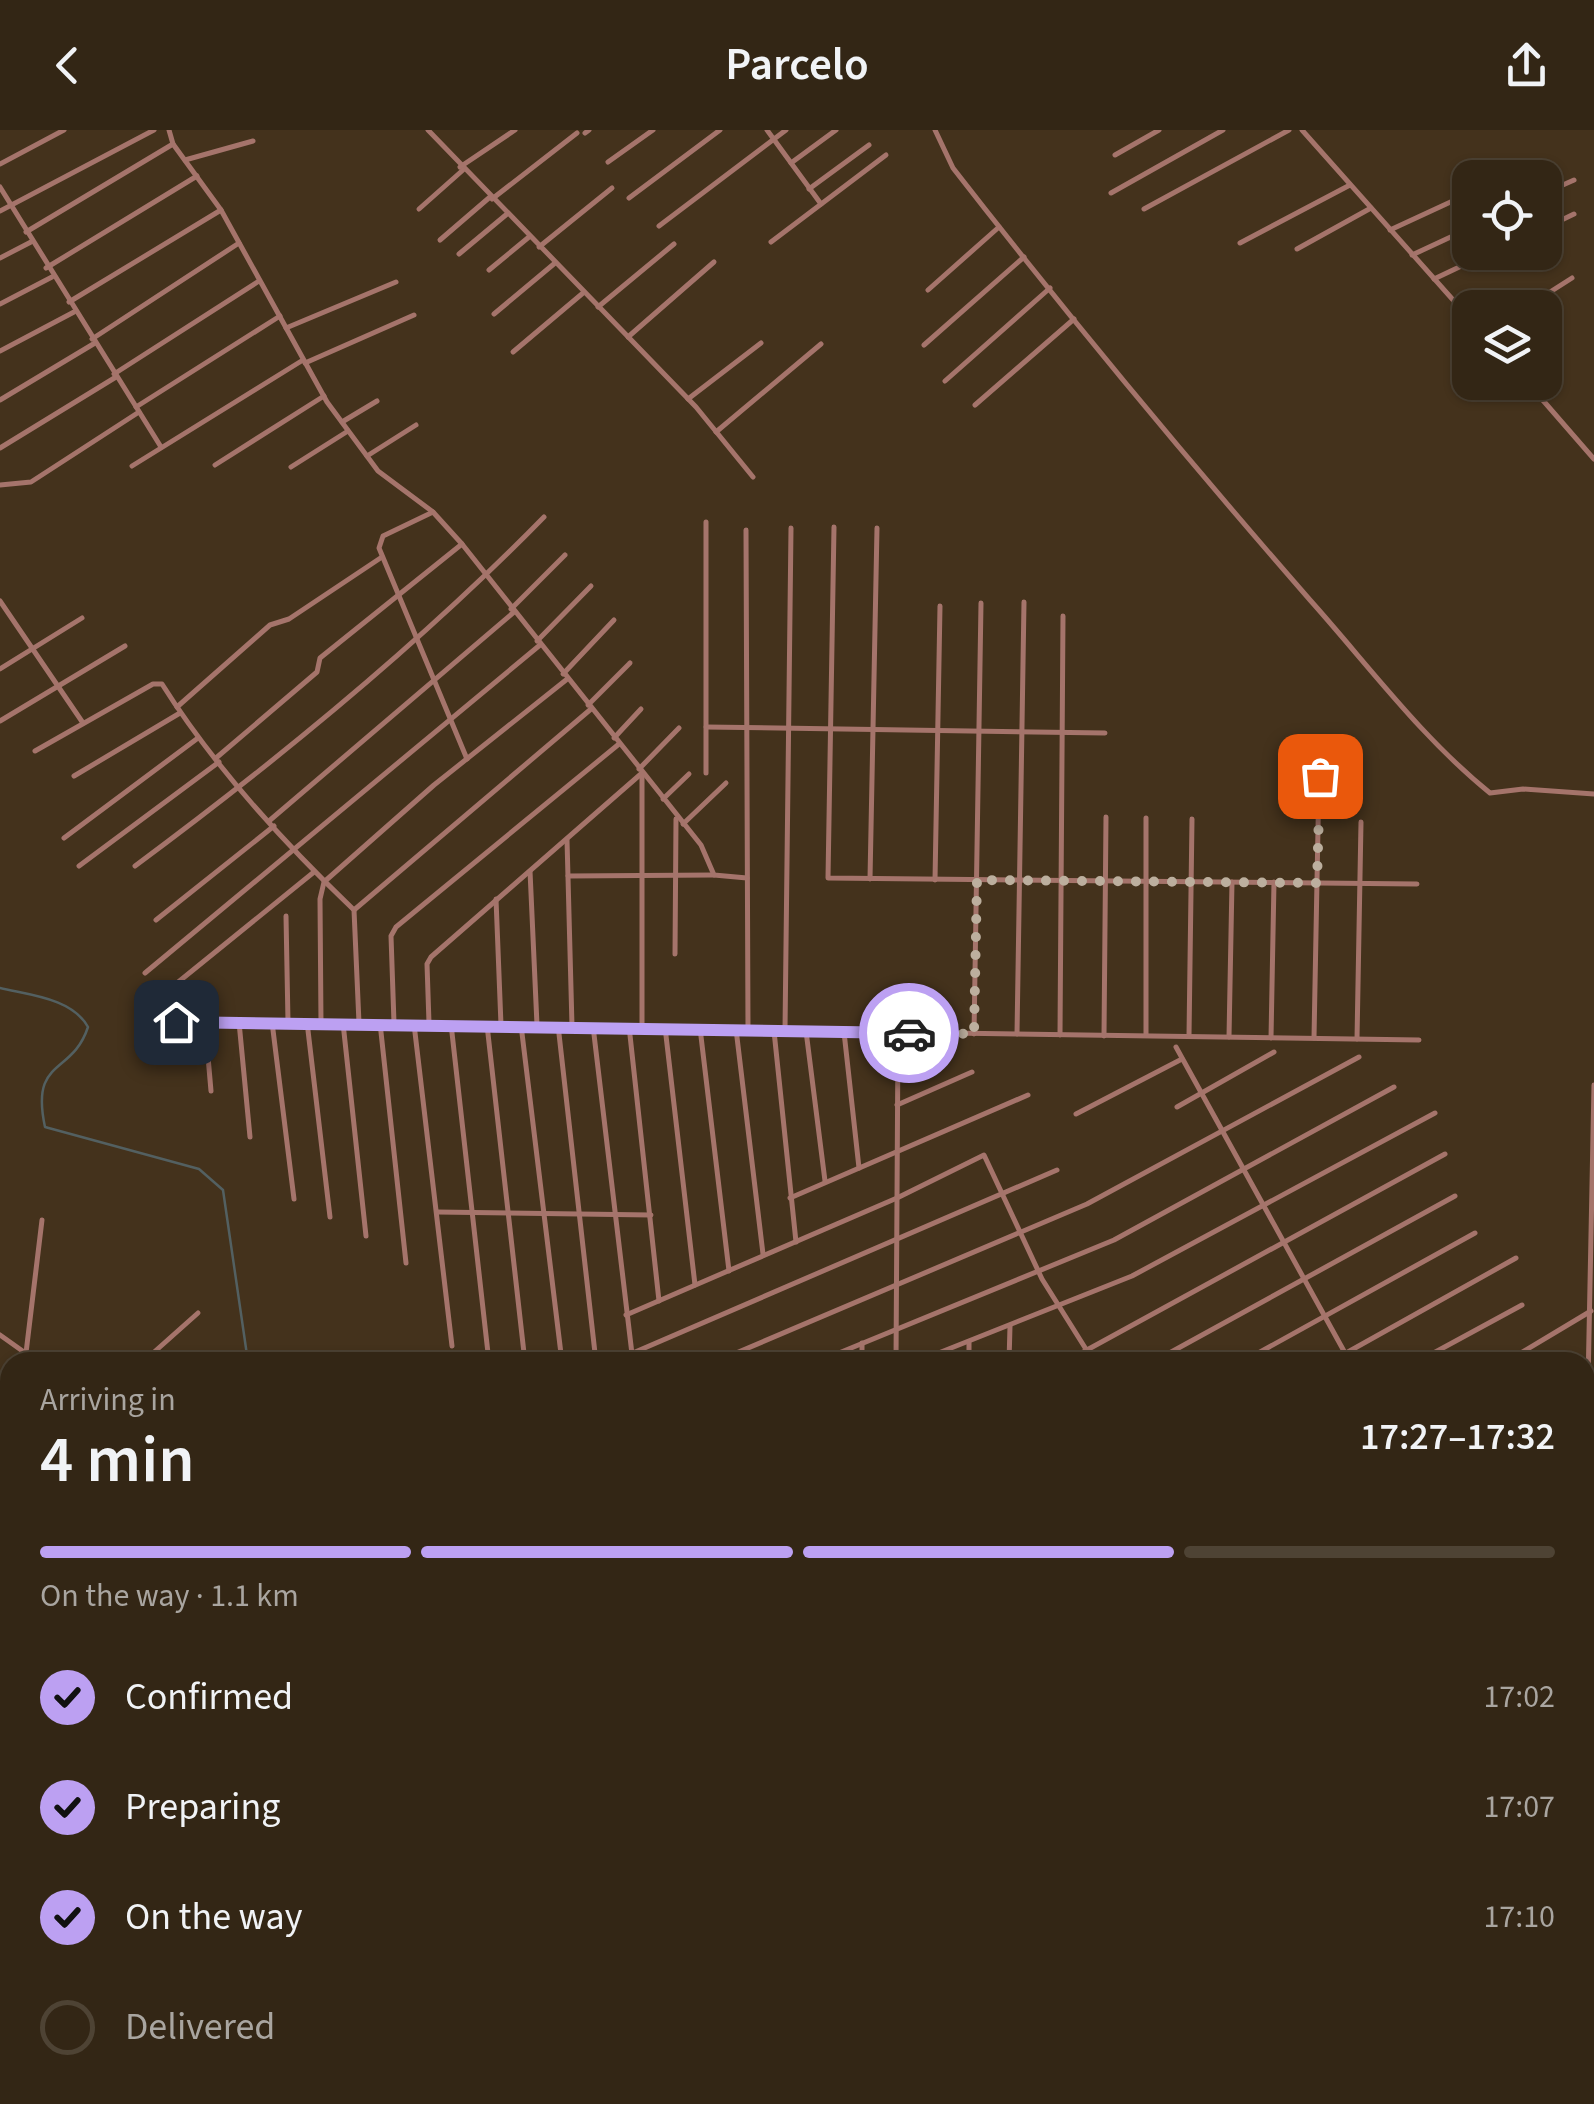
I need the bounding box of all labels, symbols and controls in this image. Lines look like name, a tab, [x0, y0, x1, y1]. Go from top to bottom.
text: Parcelo	[725, 33, 869, 97]
icon: back	[40, 38, 95, 93]
icon: share	[1499, 38, 1554, 93]
map controls	[1452, 160, 1562, 400]
button: locate	[1452, 160, 1562, 270]
button: layers	[1452, 290, 1562, 400]
pin	[1278, 734, 1363, 819]
icon: bag	[1293, 749, 1348, 804]
pin	[134, 980, 219, 1065]
courier	[859, 983, 959, 1083]
icon: home	[149, 995, 204, 1050]
icon: car	[882, 1006, 937, 1061]
text: Arriving in	[40, 1377, 176, 1423]
text: 17:27–17:32	[1360, 1410, 1555, 1464]
text: 4 min	[40, 1414, 195, 1507]
text: On the way · 1.1 km	[40, 1573, 299, 1619]
icon: check	[40, 1670, 95, 1725]
text: Confirmed	[125, 1670, 293, 1724]
text: 17:02	[1483, 1674, 1555, 1720]
icon: check	[40, 1780, 95, 1835]
text: Preparing	[125, 1780, 280, 1834]
text: 17:07	[1483, 1784, 1555, 1830]
icon: check	[40, 1890, 95, 1945]
text: On the way	[125, 1890, 302, 1944]
text: 17:10	[1483, 1894, 1555, 1940]
text: Delivered	[125, 2000, 275, 2054]

